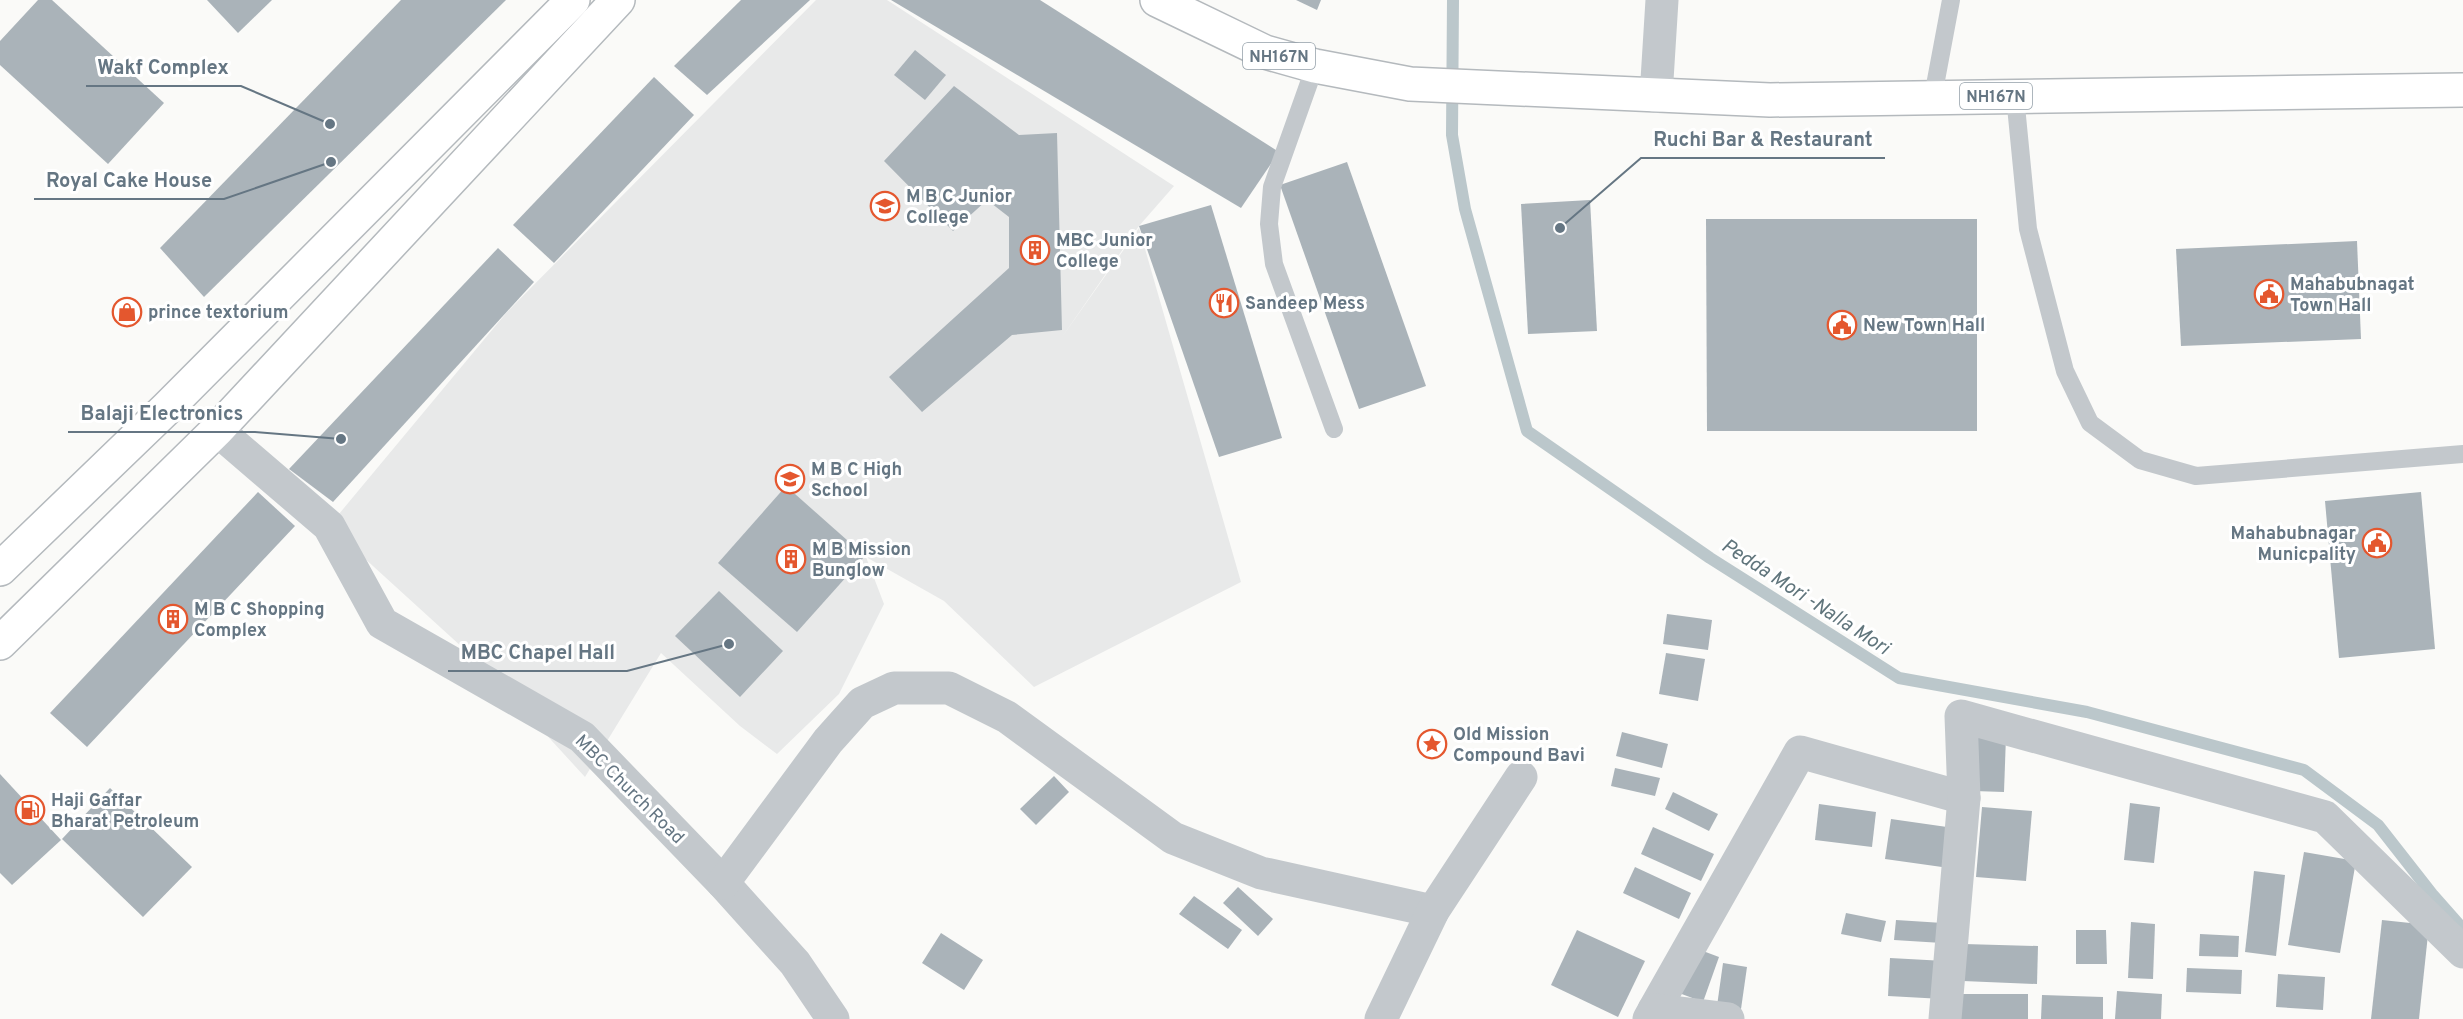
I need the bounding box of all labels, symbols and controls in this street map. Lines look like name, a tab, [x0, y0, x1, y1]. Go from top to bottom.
road number: NH167N	[1243, 43, 1315, 69]
callout: Wakf Complex	[86, 48, 241, 86]
text: Wakf Complex	[97, 56, 229, 82]
road number: NH167N	[1960, 83, 2032, 109]
callout: Ruchi Bar & Restaurant	[1641, 120, 1885, 158]
text: Ruchi Bar & Restaurant	[1653, 128, 1873, 154]
callout: Royal Cake House	[34, 161, 224, 199]
text: Royal Cake House	[46, 169, 212, 195]
place label: M B C Junior College	[906, 186, 1012, 230]
school or university icon: M B C Junior College	[869, 190, 901, 222]
place label: MBC Junior College	[1056, 230, 1153, 274]
building icon: MBC Junior College	[1019, 234, 1051, 266]
place label: Mahabubnagat Town Hall	[2290, 274, 2415, 318]
public building icon: Mahabubnagat Town Hall	[2253, 278, 2285, 310]
restaurant icon: Sandeep Mess	[1208, 287, 1240, 319]
place label: Sandeep Mess	[1245, 293, 1365, 316]
shop icon: prince textorium	[111, 296, 143, 328]
place label: prince textorium	[148, 302, 288, 325]
public building icon: New Town Hall	[1826, 309, 1858, 341]
place label: New Town Hall	[1863, 315, 1985, 338]
callout: Balaji Electronics	[68, 394, 255, 432]
text: Balaji Electronics	[81, 402, 243, 428]
place label: M B C High School	[811, 459, 902, 503]
school or university icon: M B C High School	[774, 463, 806, 495]
place label: Mahabubnagar Municpality	[2231, 523, 2356, 567]
public building icon: Mahabubnagar Municpality	[2361, 527, 2393, 559]
water label: Pedda Mori -Nalla Mori	[1716, 534, 1895, 662]
place label: M B Mission Bunglow	[812, 539, 911, 583]
building icon: M B Mission Bunglow	[775, 543, 807, 575]
place label: M B C Shopping Complex	[194, 599, 325, 643]
building icon: M B C Shopping Complex	[157, 603, 189, 635]
callout: MBC Chapel Hall	[448, 633, 627, 671]
text: MBC Chapel Hall	[461, 641, 615, 667]
place label: Old Mission Compound Bavi	[1453, 724, 1585, 768]
place icon: Old Mission Compound Bavi	[1416, 728, 1448, 760]
street label: MBC Church Road	[569, 730, 689, 850]
place label: Haji Gaffar Bharat Petroleum	[51, 790, 199, 834]
fuel station icon: Haji Gaffar Bharat Petroleum	[14, 794, 46, 826]

